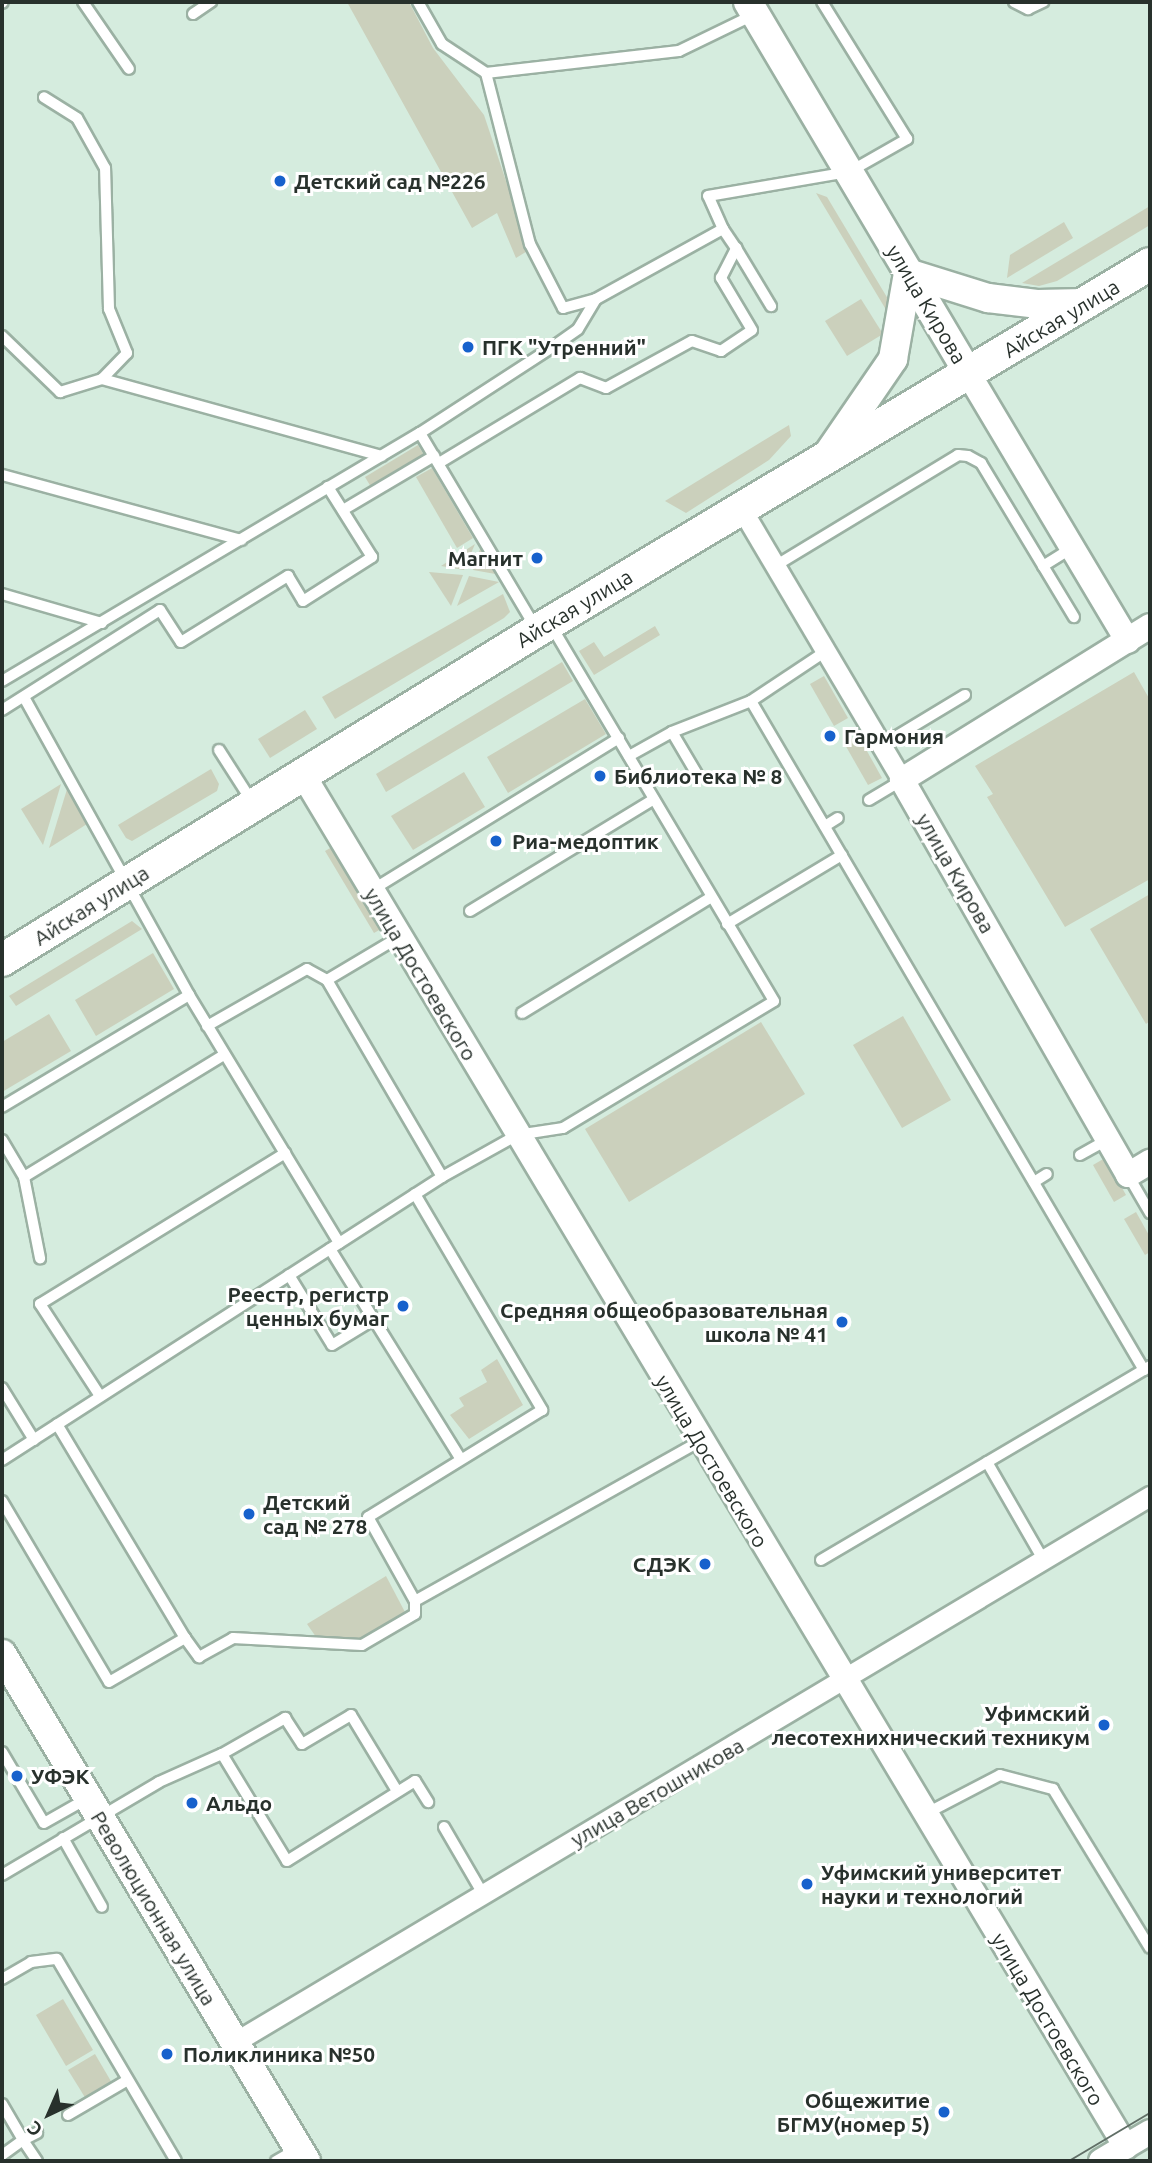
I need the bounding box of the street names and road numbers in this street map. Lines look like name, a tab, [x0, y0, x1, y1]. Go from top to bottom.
street label: улица Кирова	[882, 240, 972, 368]
street label: Айская улица	[998, 273, 1124, 363]
street label: Айская улица	[511, 563, 637, 653]
street label: улица Кирова	[911, 808, 1001, 938]
street label: Айская улица	[29, 860, 153, 950]
street label: улица Достоевского	[359, 883, 483, 1065]
street label: улица Достоевского	[650, 1370, 774, 1552]
street label: улица Ветошникова	[566, 1732, 748, 1852]
street label: Революционная улица	[86, 1806, 222, 2010]
street label: улица Достоевского	[986, 1928, 1110, 2110]

